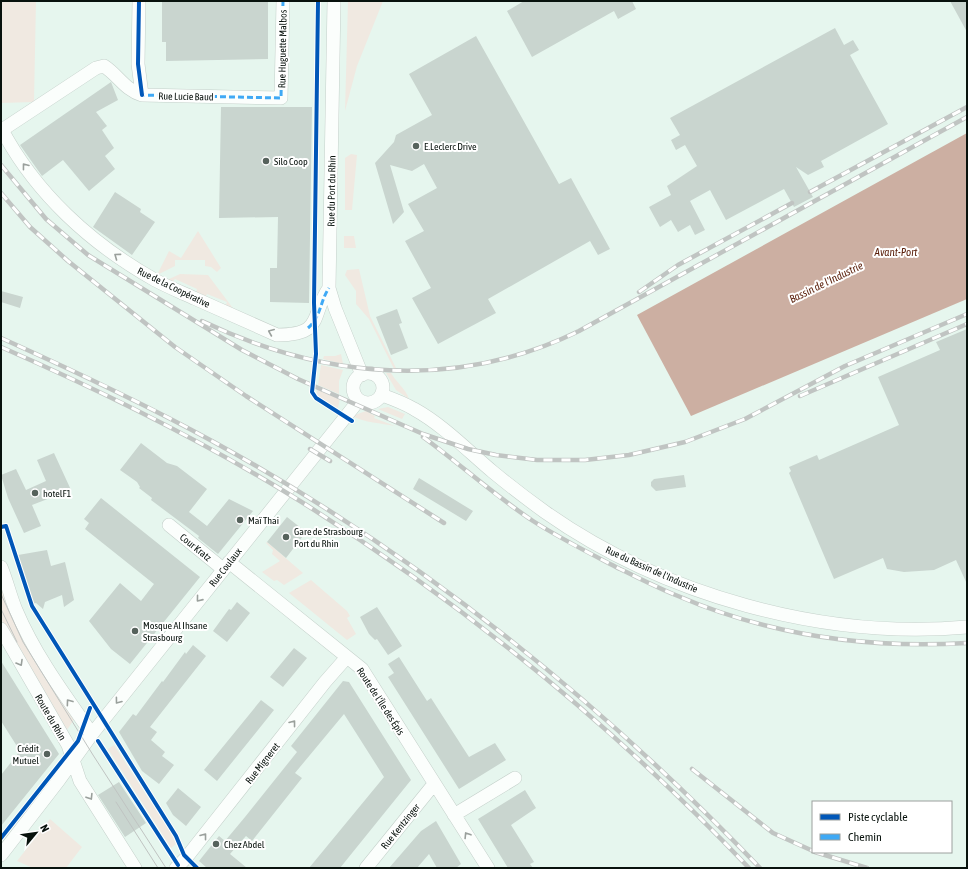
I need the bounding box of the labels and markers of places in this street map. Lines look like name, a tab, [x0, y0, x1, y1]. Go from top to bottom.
marker: E.Leclerc Drive	[411, 141, 421, 151]
place label: E.Leclerc Drive	[424, 141, 477, 152]
marker: Silo Coop	[261, 156, 271, 166]
place label: Silo Coop	[274, 156, 308, 167]
marker: hotelF1	[30, 488, 40, 498]
place label: hotelF1	[43, 488, 72, 499]
marker: Maï Thai	[235, 515, 245, 525]
place label: Maï Thai	[248, 515, 279, 526]
place label: Gare de Strasbourg Port du Rhin	[294, 526, 363, 549]
marker: Gare de Strasbourg Port du Rhin	[281, 532, 291, 542]
place label: Mosque Al Ihsane Strasbourg	[143, 620, 208, 643]
marker: Mosque Al Ihsane Strasbourg	[130, 626, 140, 636]
place label: Crédit Mutuel	[13, 743, 39, 766]
marker: Crédit Mutuel	[42, 749, 52, 759]
marker: Chez Abdel	[211, 839, 221, 849]
place label: Chez Abdel	[224, 839, 265, 850]

